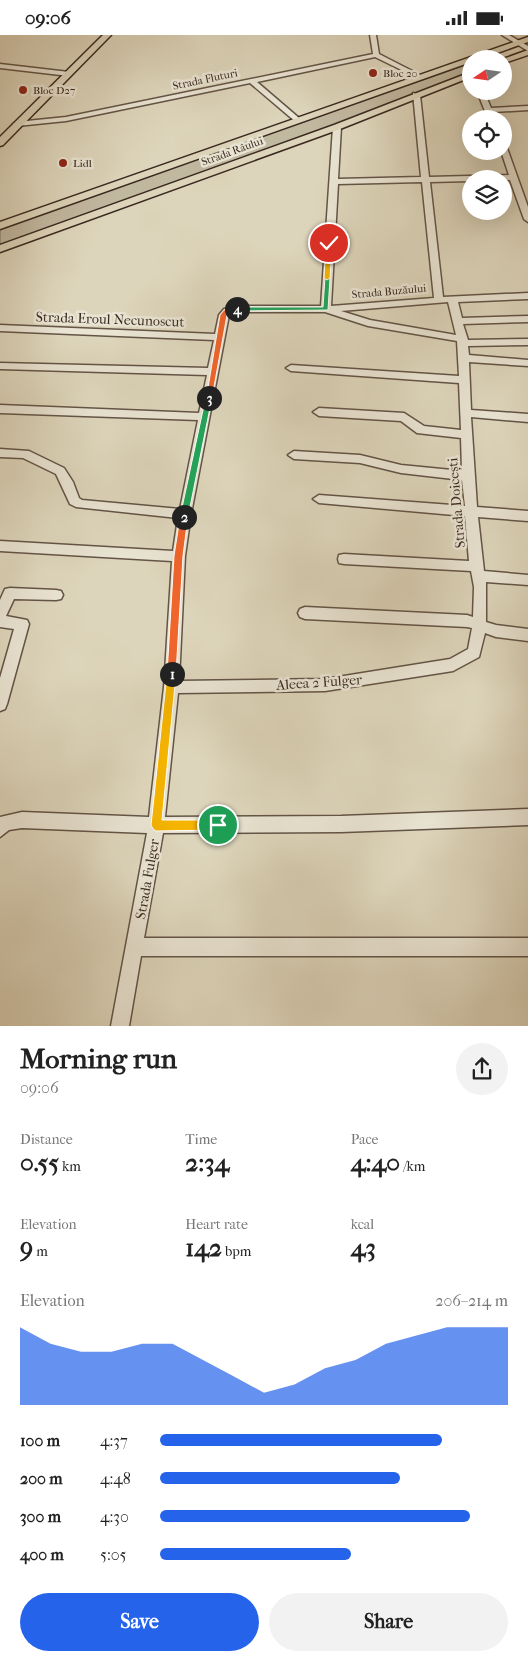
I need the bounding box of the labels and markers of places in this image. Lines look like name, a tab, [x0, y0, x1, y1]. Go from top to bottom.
marker: Bloc 20	[367, 67, 379, 79]
place label: Bloc 20	[383, 67, 418, 80]
marker: Bloc D27	[17, 84, 29, 96]
place label: Bloc D27	[33, 84, 75, 97]
marker: Lidl	[57, 157, 69, 169]
place label: Lidl	[73, 157, 92, 170]
pin	[308, 222, 350, 264]
pin: 4	[224, 297, 250, 321]
pin: 3	[196, 385, 222, 411]
pin: 2	[172, 505, 196, 529]
pin: 1	[160, 661, 184, 687]
pin	[197, 804, 239, 846]

